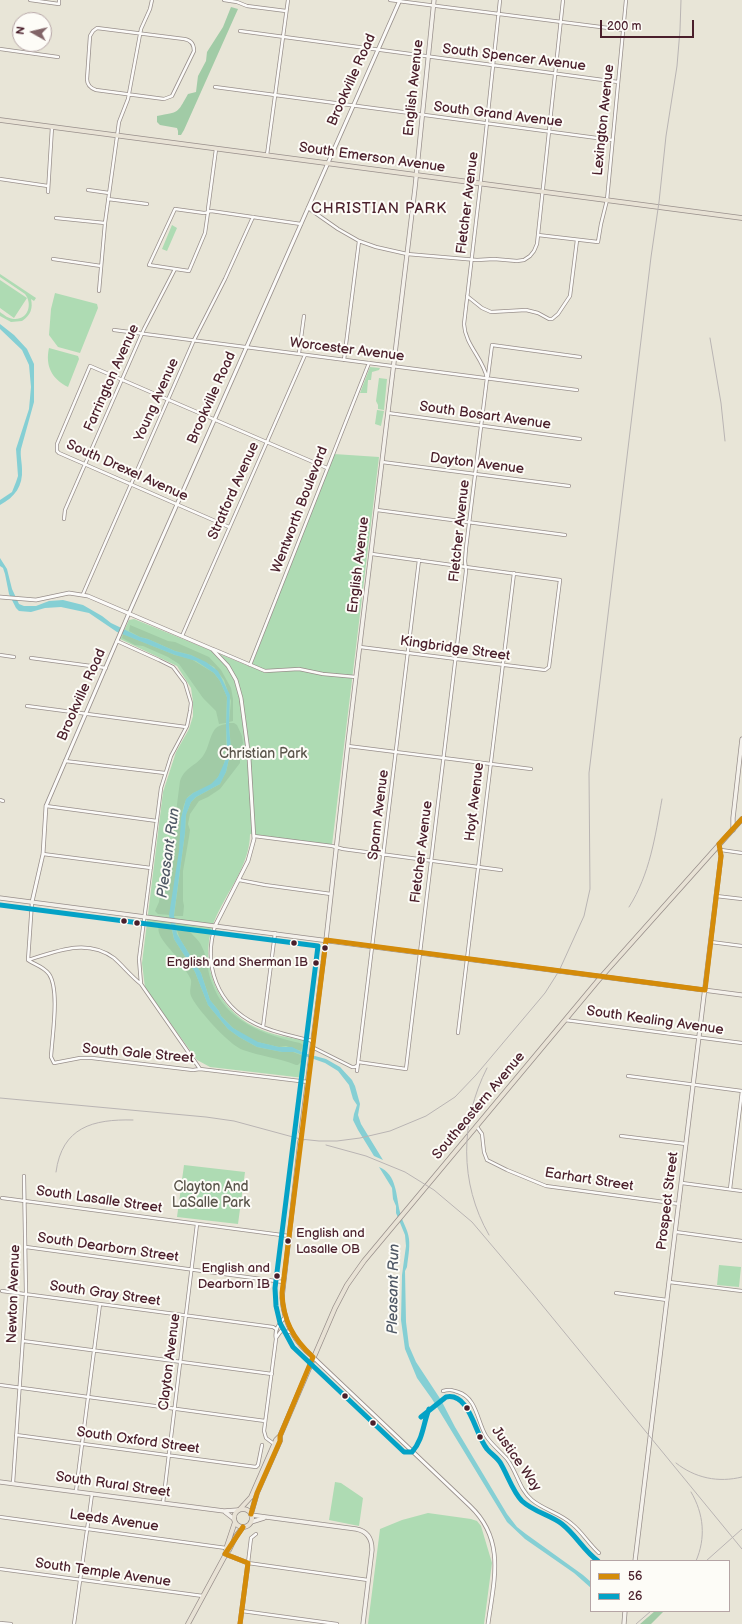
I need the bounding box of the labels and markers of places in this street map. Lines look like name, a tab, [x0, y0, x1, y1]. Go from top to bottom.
unlabelled marker	[119, 916, 129, 926]
unlabelled marker	[132, 918, 142, 928]
unlabelled marker	[289, 938, 299, 948]
unlabelled marker	[320, 943, 330, 953]
place label: English and Sherman IB	[167, 955, 308, 971]
marker: English and Sherman IB	[311, 958, 321, 968]
place label: English and Lasalle OB	[296, 1226, 365, 1257]
marker: English and Lasalle OB	[283, 1236, 293, 1246]
place label: English and Dearborn IB	[198, 1261, 270, 1292]
marker: English and Dearborn IB	[272, 1271, 282, 1281]
unlabelled marker	[340, 1391, 350, 1401]
unlabelled marker	[462, 1403, 472, 1413]
unlabelled marker	[368, 1418, 378, 1428]
unlabelled marker	[475, 1432, 485, 1442]

